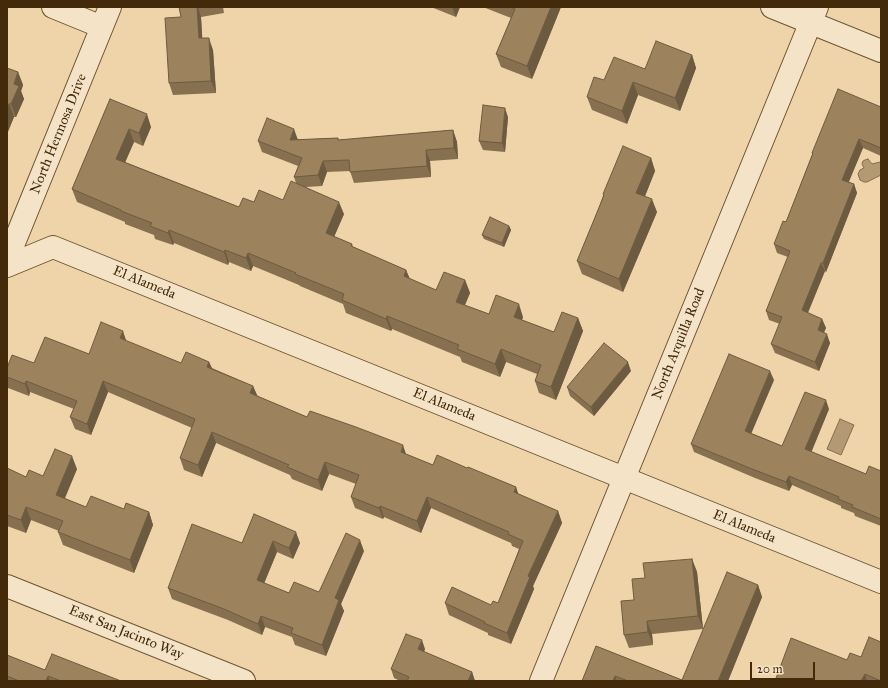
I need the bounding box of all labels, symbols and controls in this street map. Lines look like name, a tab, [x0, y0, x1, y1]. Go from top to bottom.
street label: North Hermosa Drive	[27, 71, 91, 197]
street label: El Alameda	[110, 263, 178, 303]
street label: North Arquilla Road	[649, 286, 709, 402]
street label: El Alameda	[410, 385, 478, 425]
street label: El Alameda	[710, 507, 778, 547]
street label: East San Jacinto Way	[66, 602, 186, 664]
scale bar	[752, 654, 817, 680]
text: 20 m	[757, 662, 783, 676]

